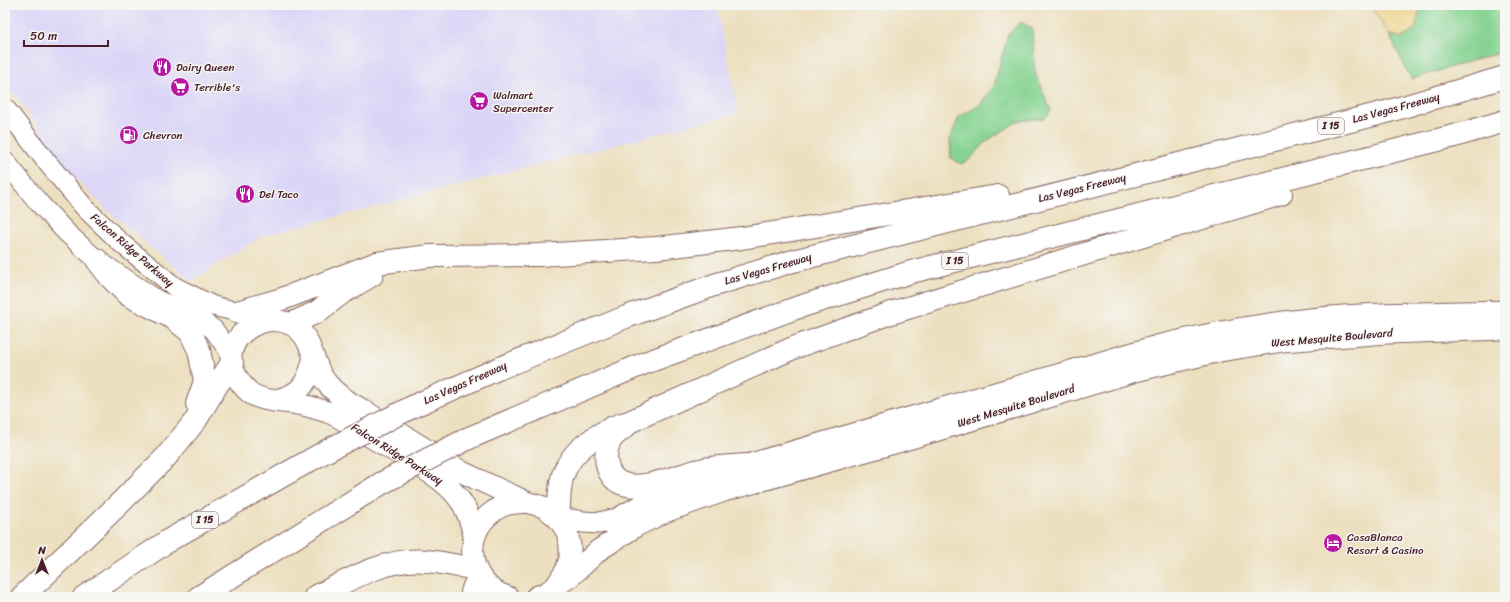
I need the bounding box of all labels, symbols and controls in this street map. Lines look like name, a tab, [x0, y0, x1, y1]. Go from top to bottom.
scale bar	[24, 22, 108, 48]
text: 50 m	[30, 25, 57, 47]
restaurant icon: Dairy Queen	[151, 56, 173, 78]
place label: Dairy Queen	[176, 58, 235, 77]
supermarket icon: Terrible's	[169, 76, 191, 98]
place label: Terrible's	[194, 78, 241, 97]
place label: Walmart Supercenter	[493, 86, 554, 118]
street label: Las Vegas Freeway	[1350, 87, 1442, 129]
supermarket icon: Walmart Supercenter	[468, 90, 490, 112]
road number: I 15	[1318, 118, 1344, 134]
fuel station icon: Chevron	[118, 124, 140, 146]
place label: Chevron	[143, 126, 182, 145]
street label: Las Vegas Freeway	[1036, 168, 1128, 208]
restaurant icon: Del Taco	[234, 183, 256, 205]
place label: Del Taco	[259, 185, 299, 204]
street label: Falcon Ridge Parkway	[86, 208, 178, 292]
street label: Las Vegas Freeway	[722, 247, 814, 290]
road number: I 15	[942, 253, 968, 269]
street label: West Mesquite Boulevard	[1270, 323, 1395, 353]
street label: Las Vegas Freeway	[420, 356, 510, 410]
street label: West Mesquite Boulevard	[955, 379, 1078, 433]
street label: Falcon Ridge Parkway	[347, 418, 447, 490]
road number: I 15	[192, 512, 218, 528]
place label: CasaBlanca Resort & Casino	[1347, 528, 1424, 560]
hotel icon: CasaBlanca Resort & Casino	[1322, 532, 1344, 554]
north arrow	[22, 540, 62, 580]
text: N	[37, 541, 46, 560]

